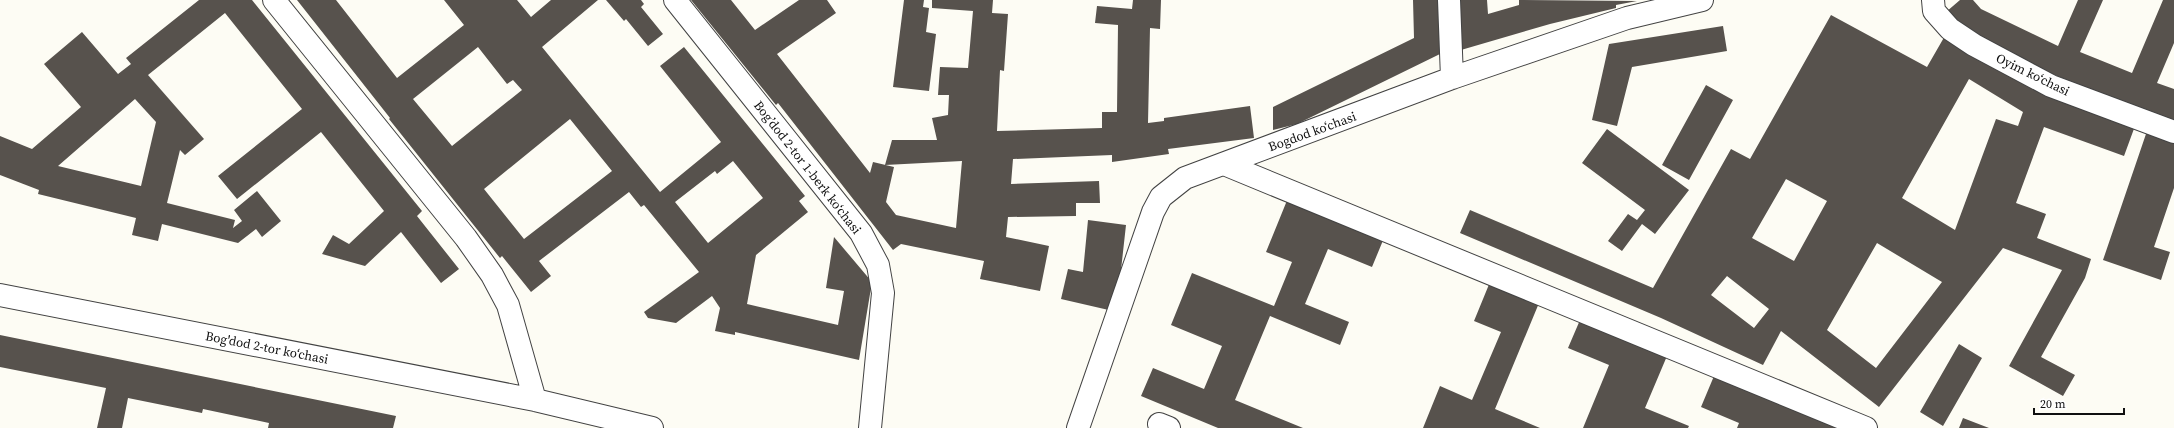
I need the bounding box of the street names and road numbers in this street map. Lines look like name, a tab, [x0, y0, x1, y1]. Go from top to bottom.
street label: Oyim koʻchasi	[1993, 49, 2073, 100]
street label: Bogʼdod 2-tor 1-berk koʻchasi	[750, 97, 865, 238]
street label: Bogdod koʻchasi	[1266, 108, 1359, 155]
street label: Bog'dod 2-tor koʻchasi	[204, 327, 330, 368]

